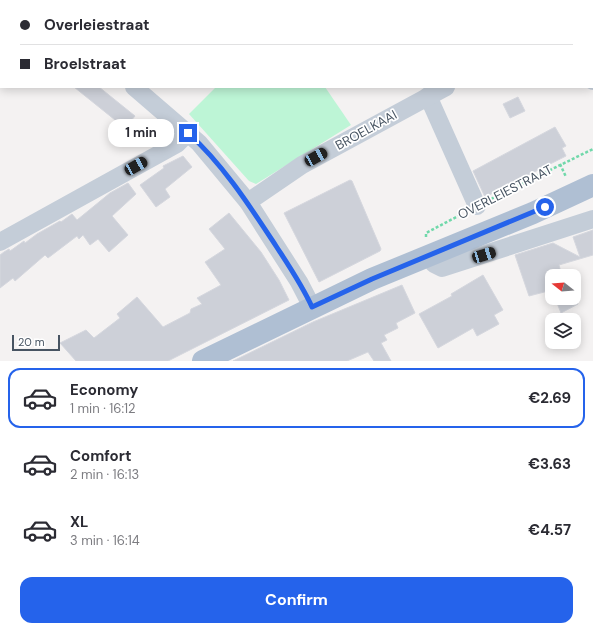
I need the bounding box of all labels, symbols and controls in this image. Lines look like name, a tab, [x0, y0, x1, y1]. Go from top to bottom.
text: Overleiestraat	[44, 15, 150, 35]
text: Broelstraat	[44, 54, 126, 74]
street label: BROELKAAI	[332, 106, 400, 154]
callout: 1 min	[108, 119, 174, 147]
text: 1 min	[125, 124, 157, 141]
route end	[179, 124, 197, 142]
car	[303, 146, 329, 168]
car	[123, 155, 149, 177]
street label: OVERLEIESTRAAT	[455, 161, 555, 223]
route start	[536, 198, 554, 216]
car	[471, 246, 497, 264]
north arrow	[545, 269, 581, 305]
map controls	[545, 269, 581, 349]
button: layers	[545, 313, 581, 349]
scale bar	[12, 333, 60, 352]
text: 20 m	[18, 335, 44, 349]
icon: car	[22, 380, 58, 416]
text: Economy	[70, 380, 138, 400]
text: €2.69	[528, 388, 571, 408]
text: 1 min · 16:12	[70, 400, 136, 417]
icon: car	[22, 446, 58, 482]
text: Comfort	[70, 446, 131, 466]
text: €3.63	[528, 454, 571, 474]
text: 2 min · 16:13	[70, 466, 139, 483]
icon: car	[22, 512, 58, 548]
text: XL	[70, 512, 88, 532]
text: €4.57	[528, 520, 571, 540]
text: 3 min · 16:14	[70, 532, 140, 549]
button: Confirm	[20, 577, 573, 623]

